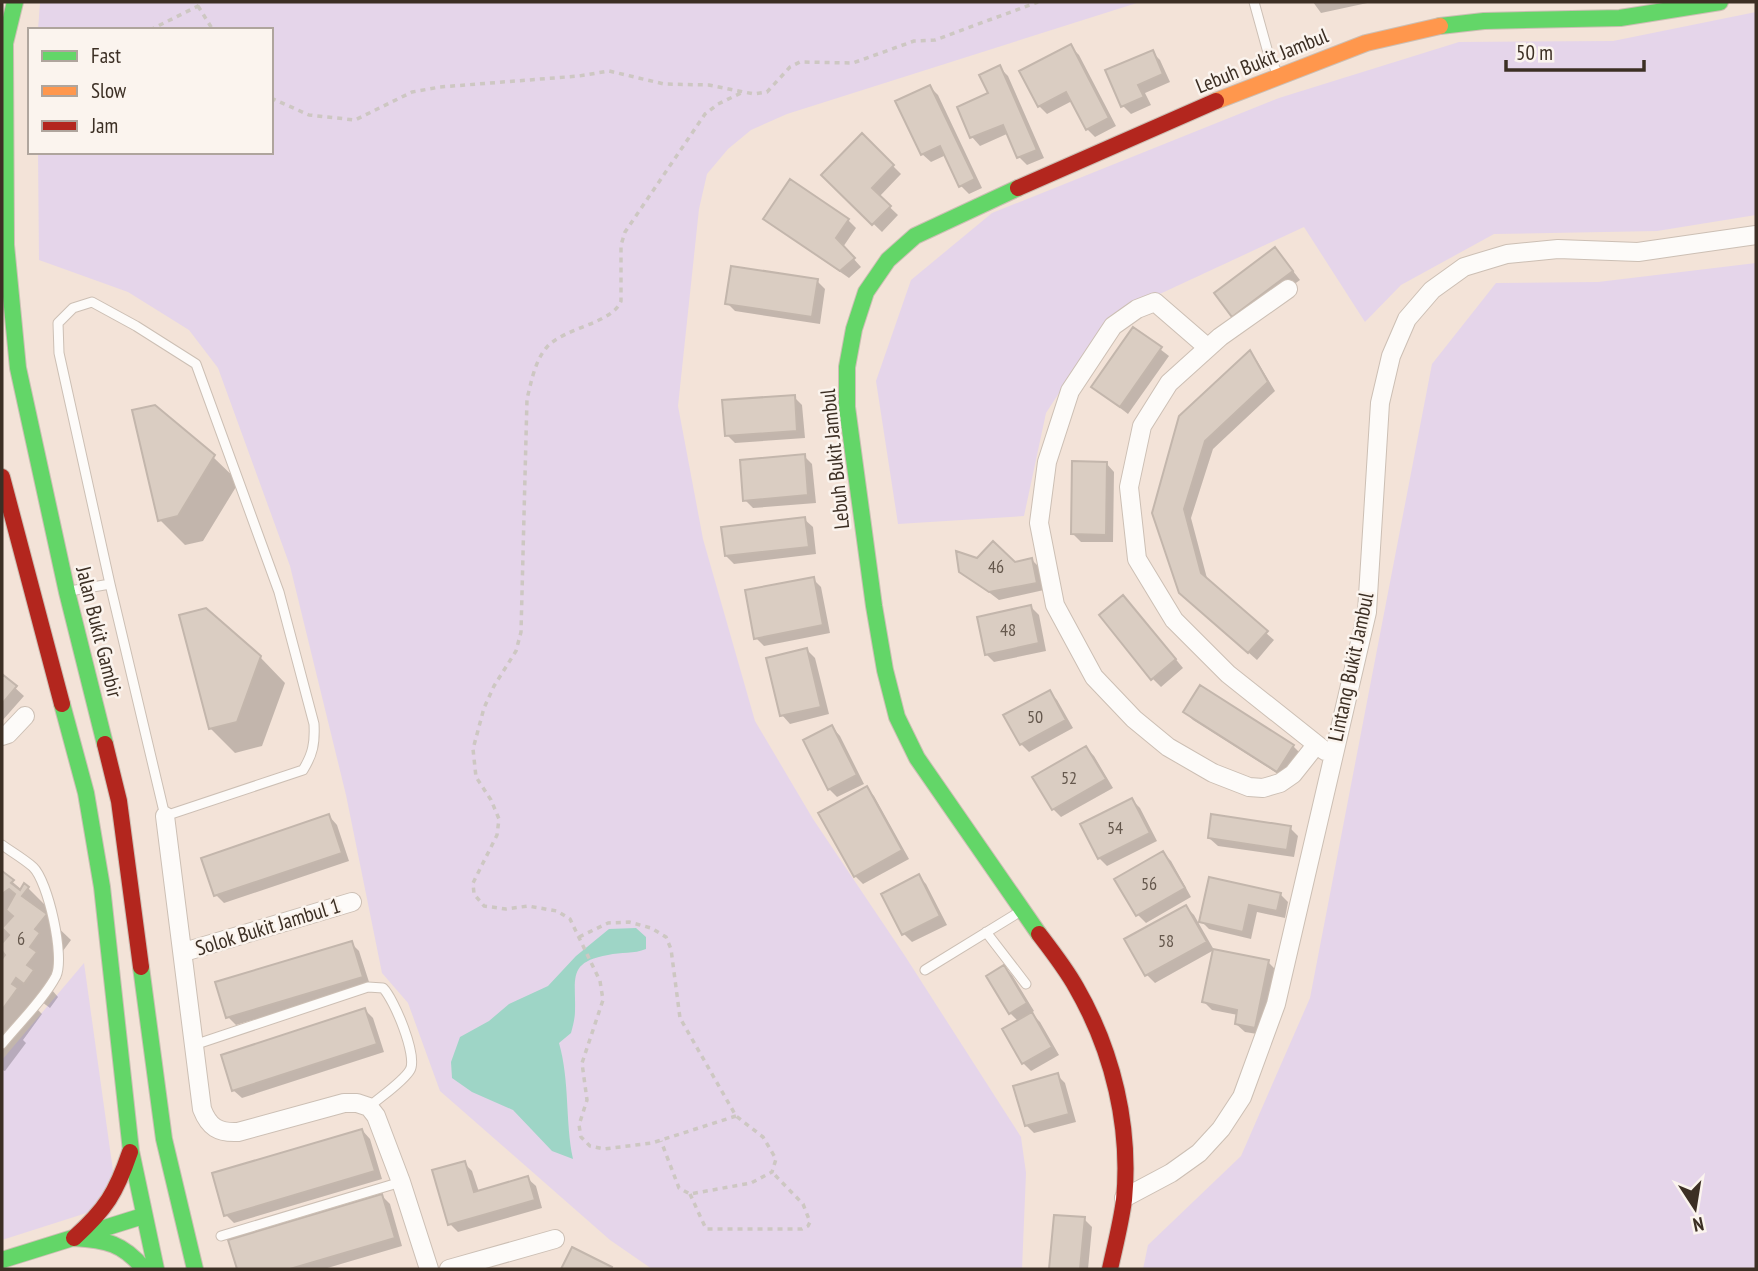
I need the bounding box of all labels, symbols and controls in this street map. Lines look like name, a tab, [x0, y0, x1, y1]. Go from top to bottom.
street label: Lebuh Bukit Jambul	[1192, 22, 1332, 99]
legend	[28, 28, 273, 154]
scale bar	[1506, 28, 1644, 72]
text: 50 m	[1516, 39, 1553, 66]
text: Fast	[91, 42, 121, 69]
text: Slow	[91, 77, 127, 104]
text: Jam	[90, 112, 118, 139]
street label: Lebuh Bukit Jambul	[814, 388, 855, 530]
house number: 46	[988, 555, 1004, 578]
street label: Jalan Bukit Gambir	[70, 563, 129, 700]
street label: Lintang Bukit Jambul	[1322, 590, 1379, 744]
house number: 48	[1000, 618, 1016, 641]
house number: 50	[1027, 705, 1043, 728]
house number: 52	[1061, 766, 1077, 789]
house number: 54	[1107, 816, 1123, 839]
house number: 56	[1141, 872, 1157, 895]
street label: Solok Bukit Jambul 1	[192, 892, 344, 961]
house number: 6	[17, 927, 25, 950]
house number: 58	[1158, 929, 1174, 952]
north arrow	[1660, 1173, 1730, 1243]
text: N	[1691, 1212, 1706, 1237]

